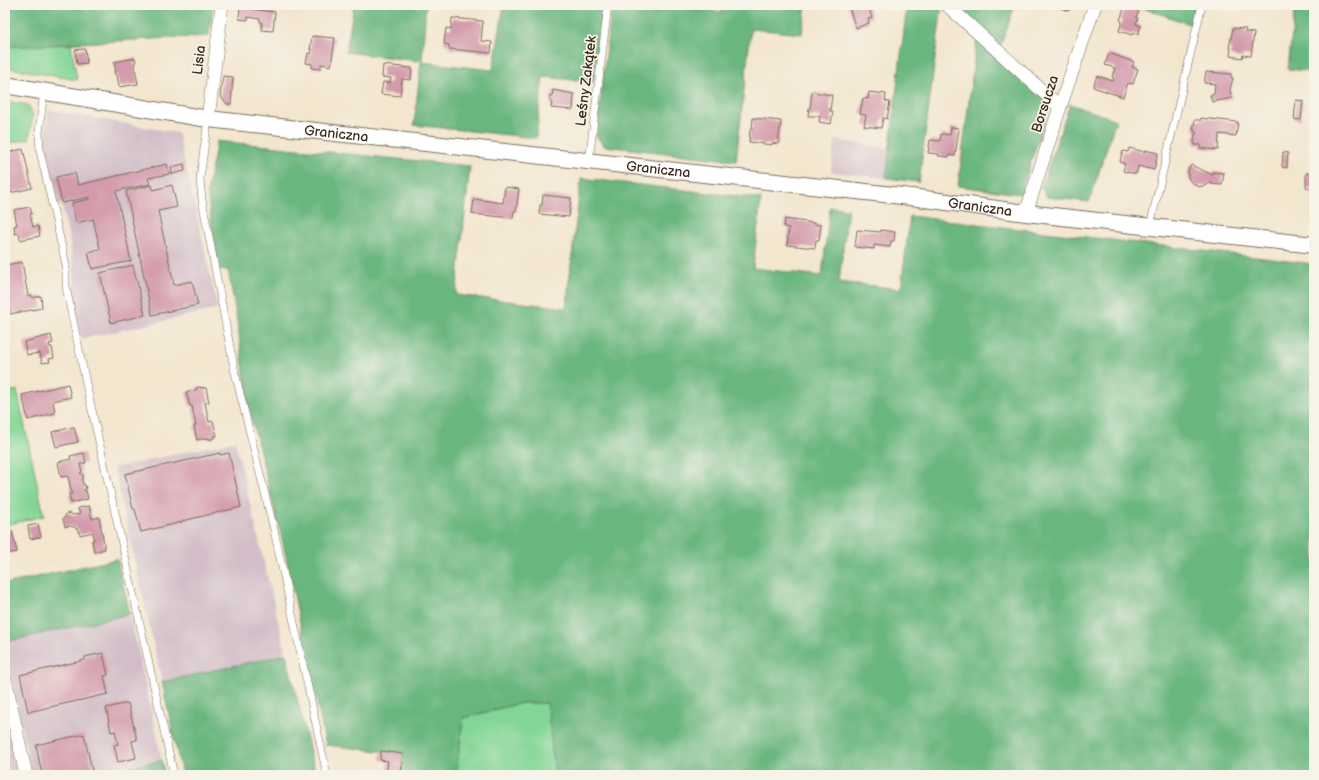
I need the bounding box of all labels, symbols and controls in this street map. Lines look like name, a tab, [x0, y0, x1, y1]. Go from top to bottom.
street label: Leśny Zakątek	[572, 35, 600, 127]
street label: Lisia	[189, 44, 209, 76]
street label: Borsucza	[1028, 73, 1062, 135]
street label: Graniczna	[303, 121, 369, 145]
street label: Graniczna	[625, 157, 691, 181]
street label: Graniczna	[947, 194, 1013, 219]

